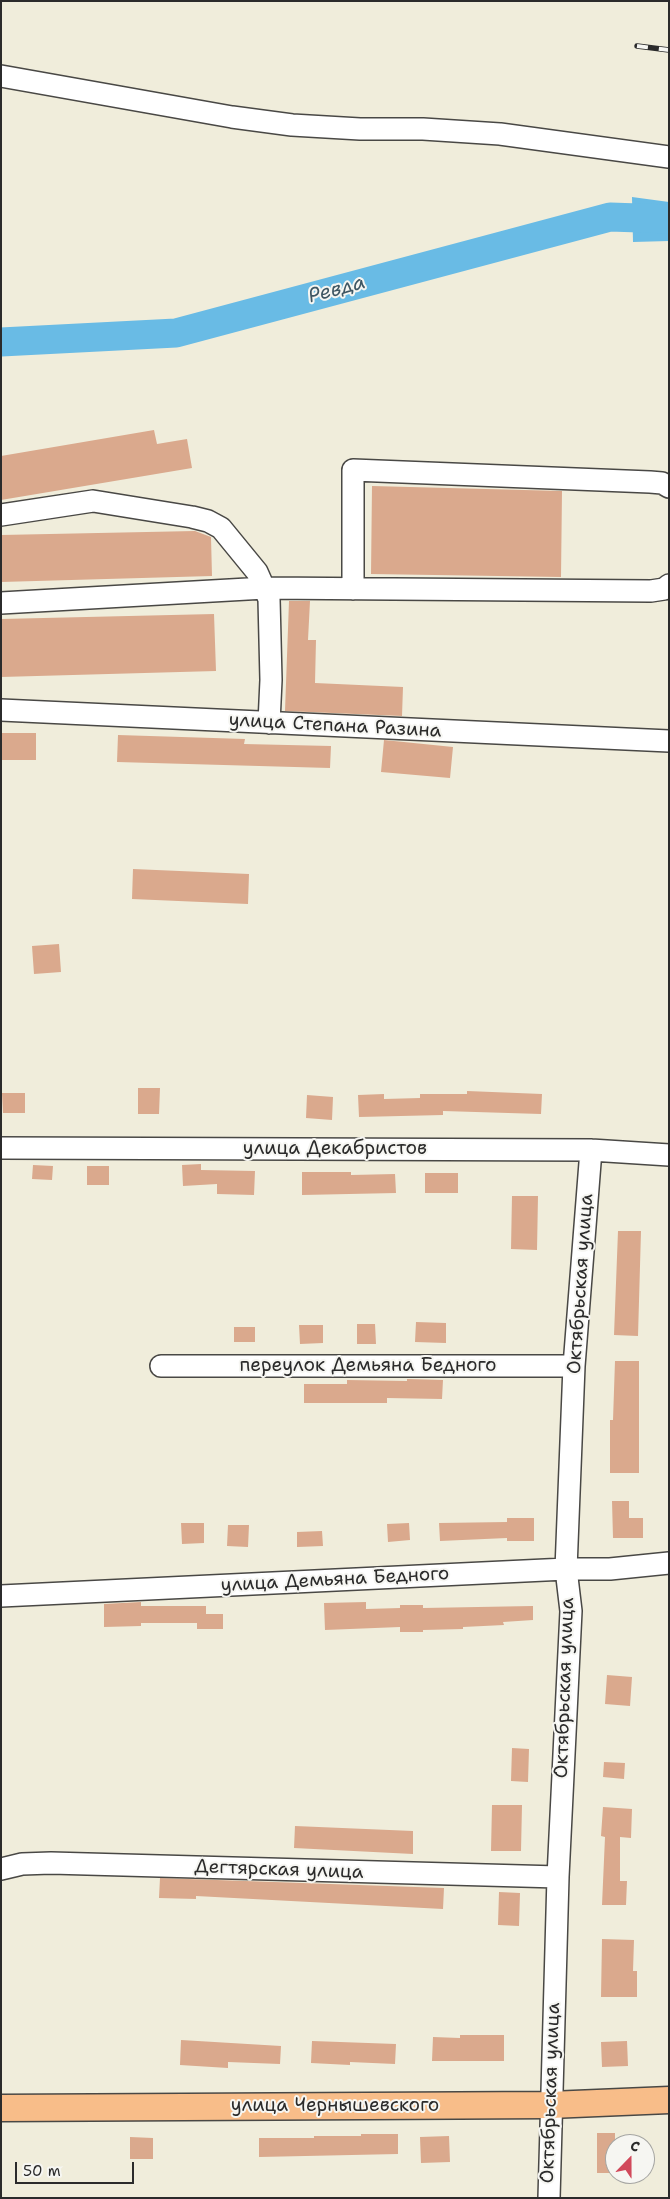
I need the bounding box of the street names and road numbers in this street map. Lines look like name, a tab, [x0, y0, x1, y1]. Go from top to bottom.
street label: улица Степана Разина	[228, 709, 442, 743]
street label: улица Декабристов	[243, 1138, 427, 1160]
street label: Октябрьская улица	[563, 1193, 599, 1375]
street label: переулок Демьяна Бедного	[239, 1355, 497, 1377]
street label: улица Демьяна Бедного	[220, 1563, 450, 1597]
street label: Октябрьская улица	[550, 1597, 580, 1779]
street label: Дегтярская улица	[194, 1856, 364, 1884]
street label: Октябрьская улица	[536, 2002, 566, 2184]
street label: улица Чернышевского	[231, 2095, 439, 2117]

